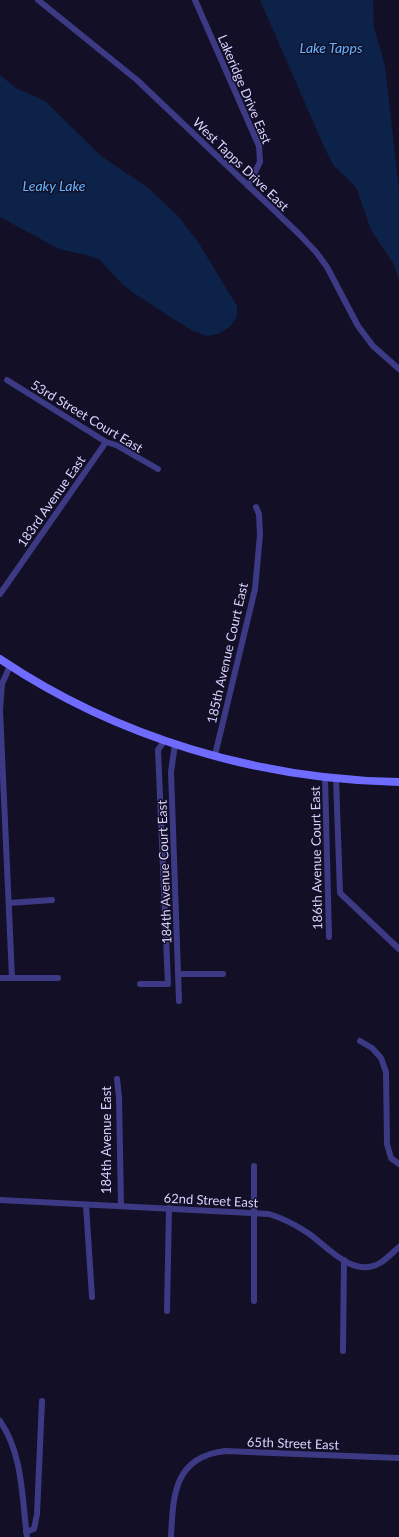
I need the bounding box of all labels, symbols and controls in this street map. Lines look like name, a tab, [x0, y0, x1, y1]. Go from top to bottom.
street label: Lakeridge Drive East	[215, 32, 275, 146]
water label: Lake Tapps	[299, 39, 363, 56]
street label: West Tapps Drive East	[190, 114, 293, 214]
water label: Leaky Lake	[23, 177, 86, 194]
street label: 53rd Street Court East	[28, 376, 146, 456]
street label: 183rd Avenue East	[14, 452, 89, 550]
street label: 185th Avenue Court East	[203, 581, 251, 725]
street label: 186th Avenue Court East	[307, 786, 325, 930]
street label: 184th Avenue Court East	[153, 799, 175, 944]
street label: 184th Avenue East	[98, 1086, 114, 1194]
street label: 62nd Street East	[163, 1190, 259, 1210]
street label: 65th Street East	[247, 1433, 340, 1453]

